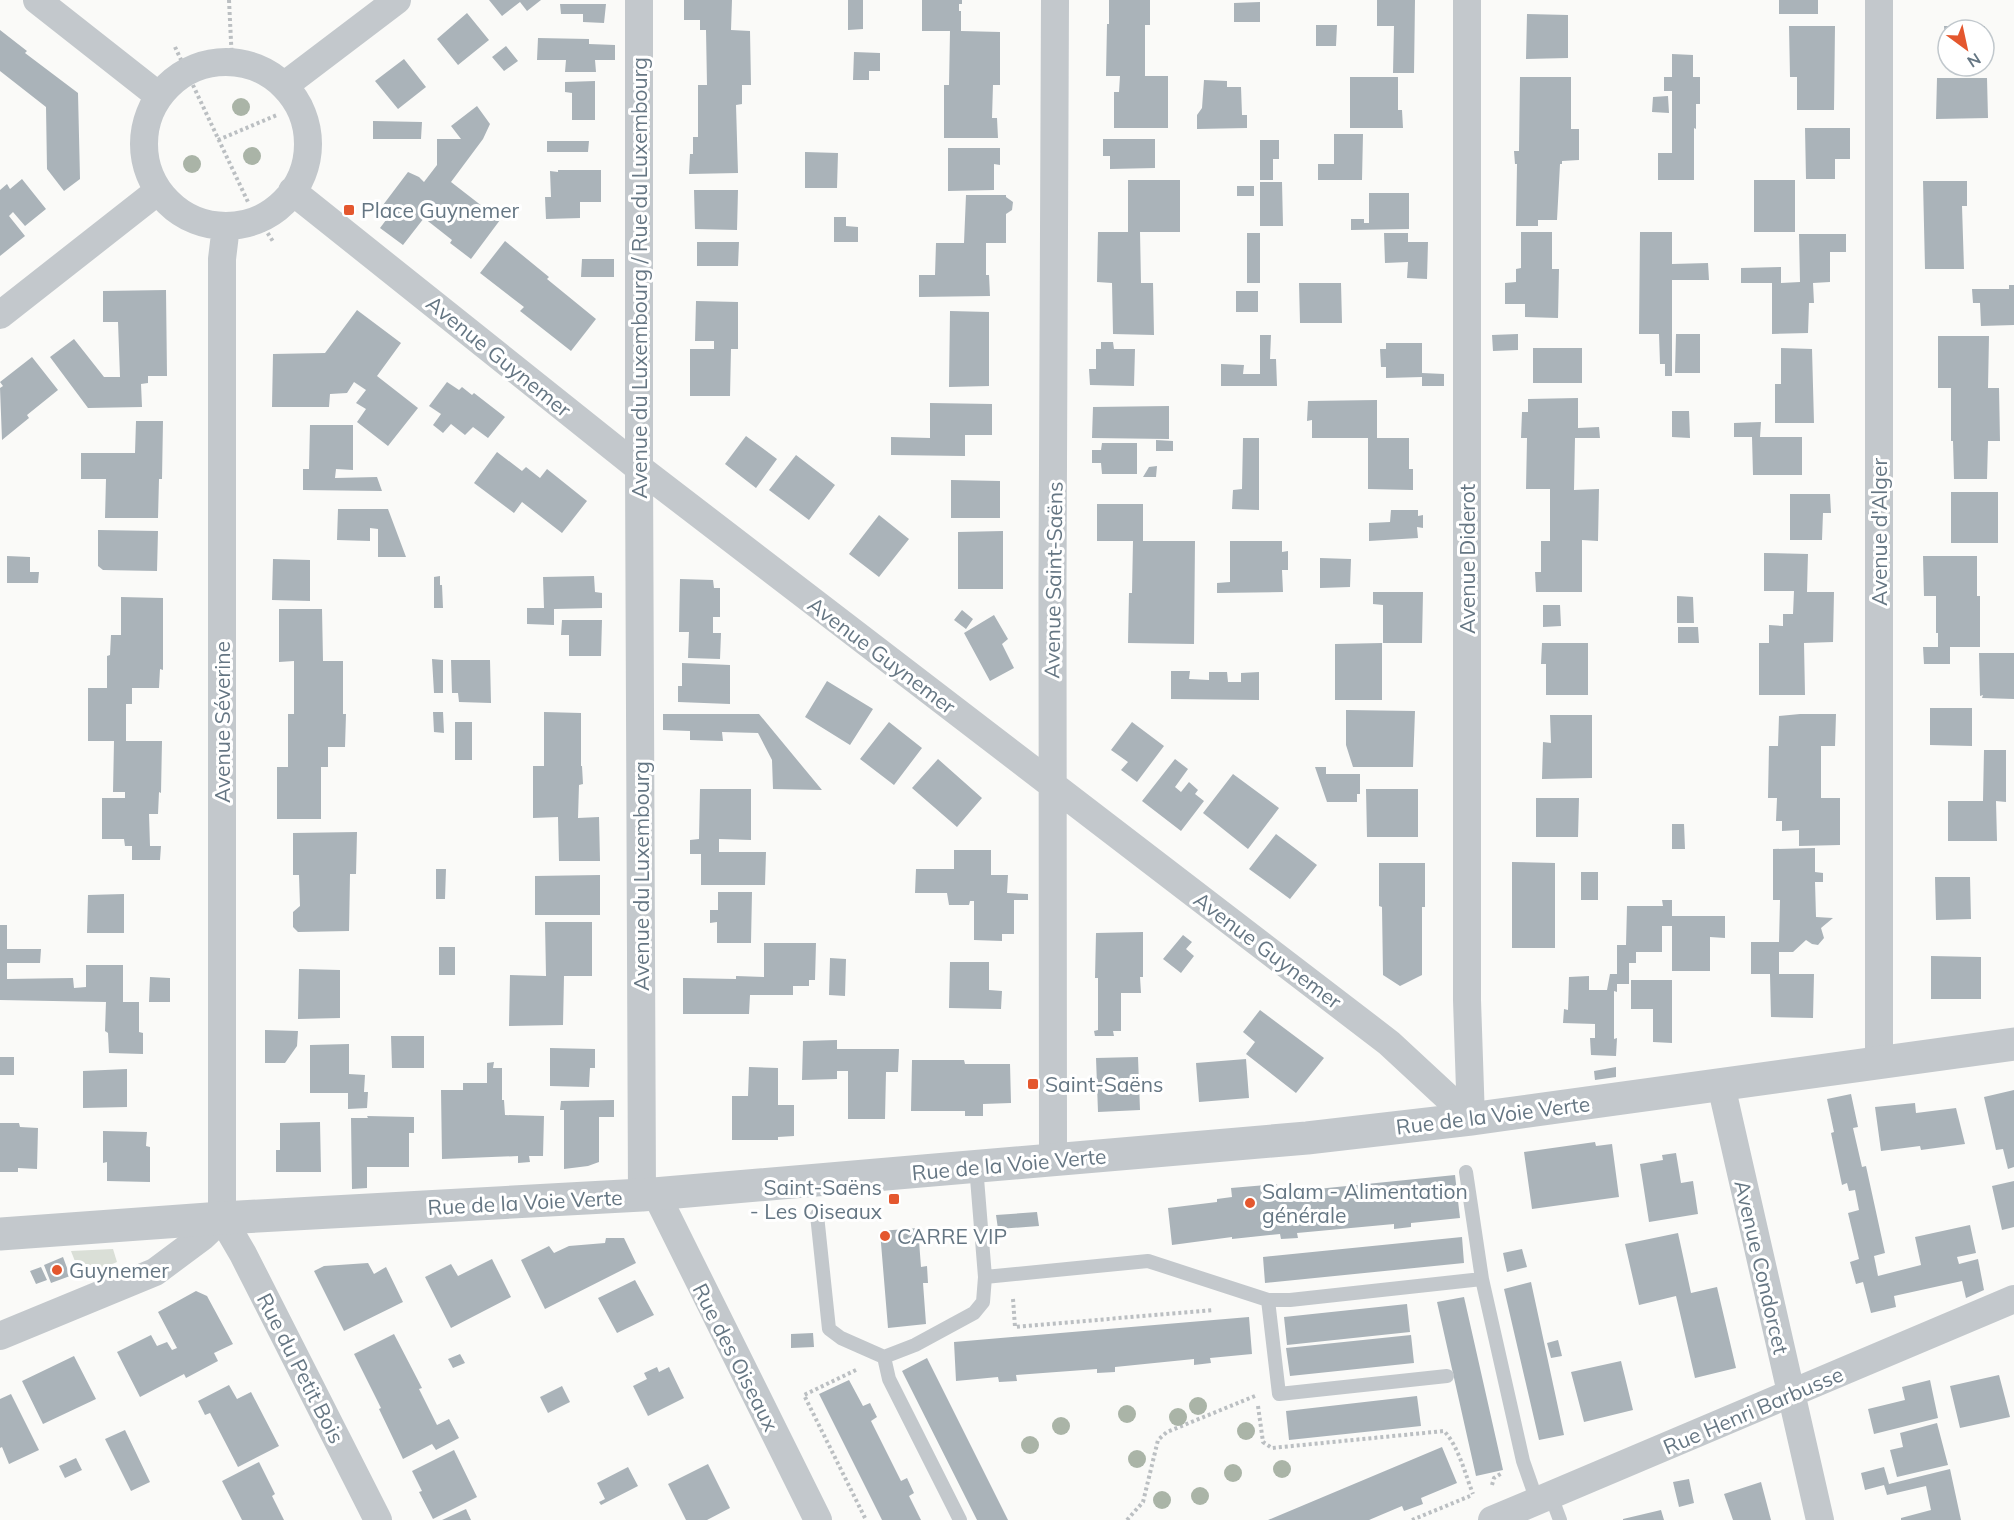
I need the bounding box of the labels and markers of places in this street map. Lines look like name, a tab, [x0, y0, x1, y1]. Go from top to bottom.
place label: Place Guynemer	[361, 197, 520, 223]
marker: Place Guynemer	[342, 203, 356, 217]
place label: Saint-Saëns	[1045, 1071, 1164, 1097]
marker: Saint-Saëns	[1026, 1077, 1040, 1091]
place label: Saint-Saëns - Les Oiseaux	[750, 1174, 882, 1224]
place label: Salam - Alimentation générale	[1262, 1178, 1468, 1228]
marker: Saint-Saëns - Les Oiseaux	[887, 1192, 901, 1206]
marker: Salam - Alimentation générale	[1243, 1196, 1257, 1210]
place label: CARRE VIP	[897, 1223, 1007, 1249]
marker: CARRE VIP	[878, 1229, 892, 1243]
place label: Guynemer	[69, 1257, 169, 1283]
marker: Guynemer	[50, 1263, 64, 1277]

